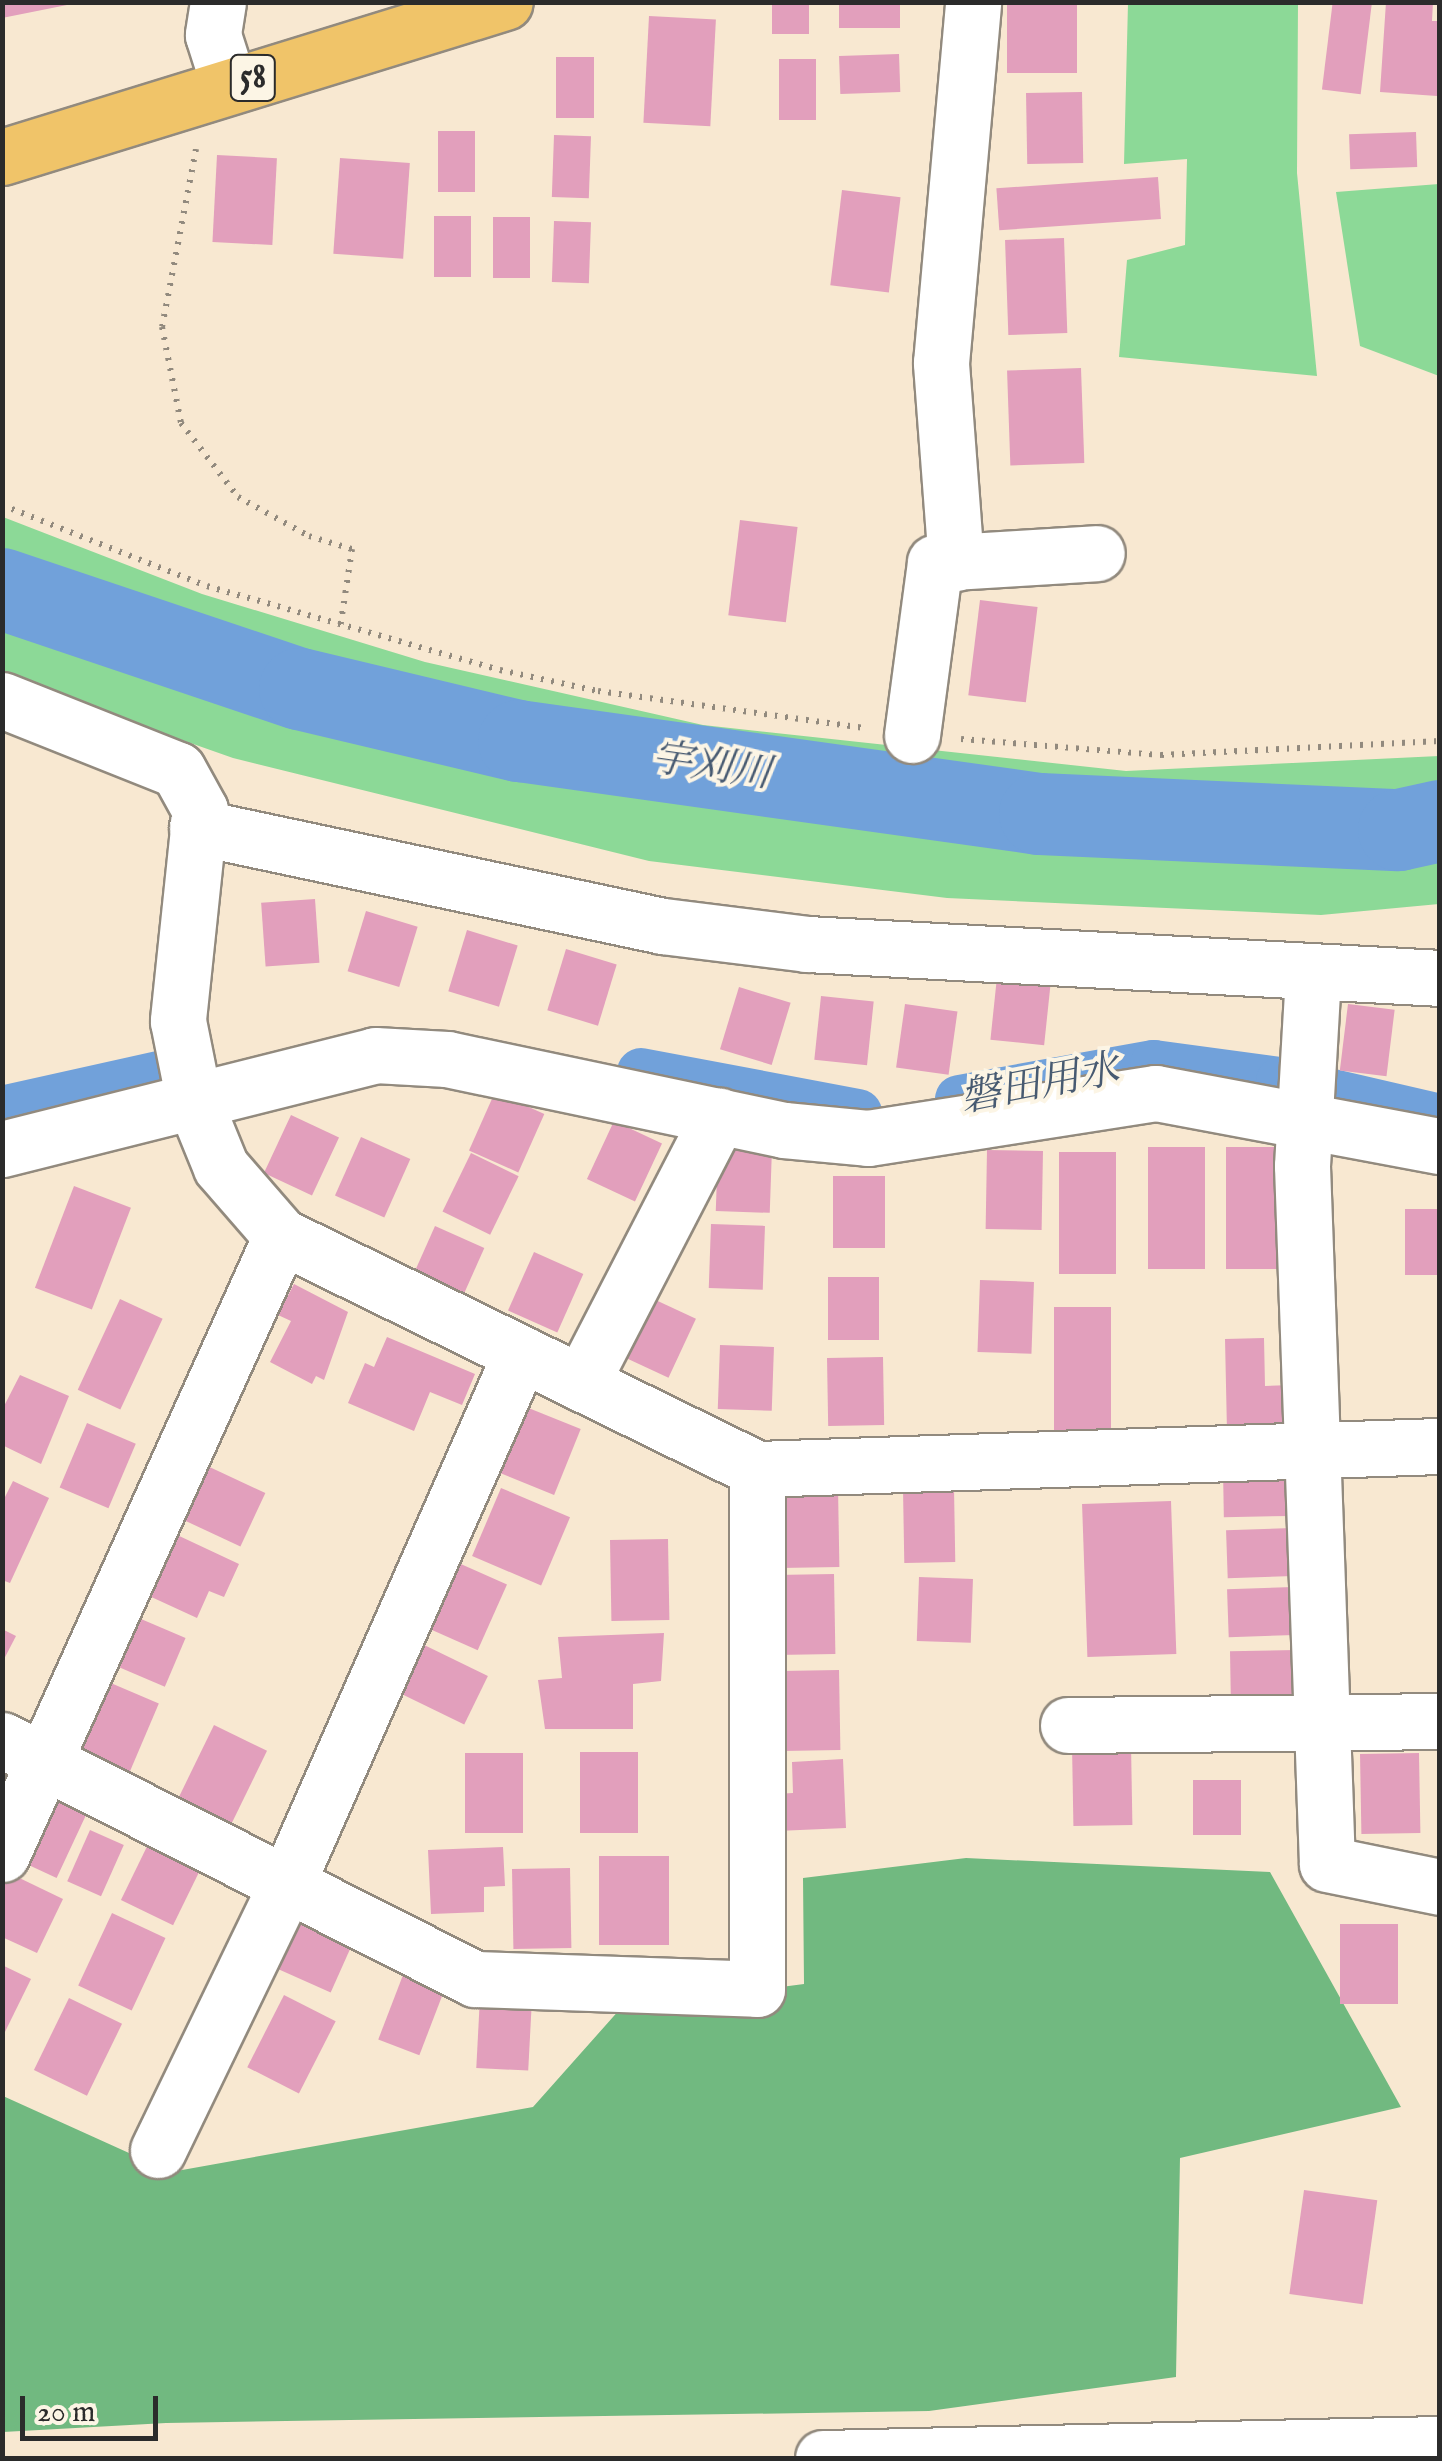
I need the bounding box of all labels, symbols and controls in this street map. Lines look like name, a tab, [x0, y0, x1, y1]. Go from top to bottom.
road number: 58	[228, 48, 278, 108]
water label: 宇刈川	[648, 736, 774, 800]
water label: 磐田用水	[957, 1047, 1123, 1125]
scale bar	[25, 2376, 162, 2438]
text: 20 m	[37, 2394, 96, 2432]

